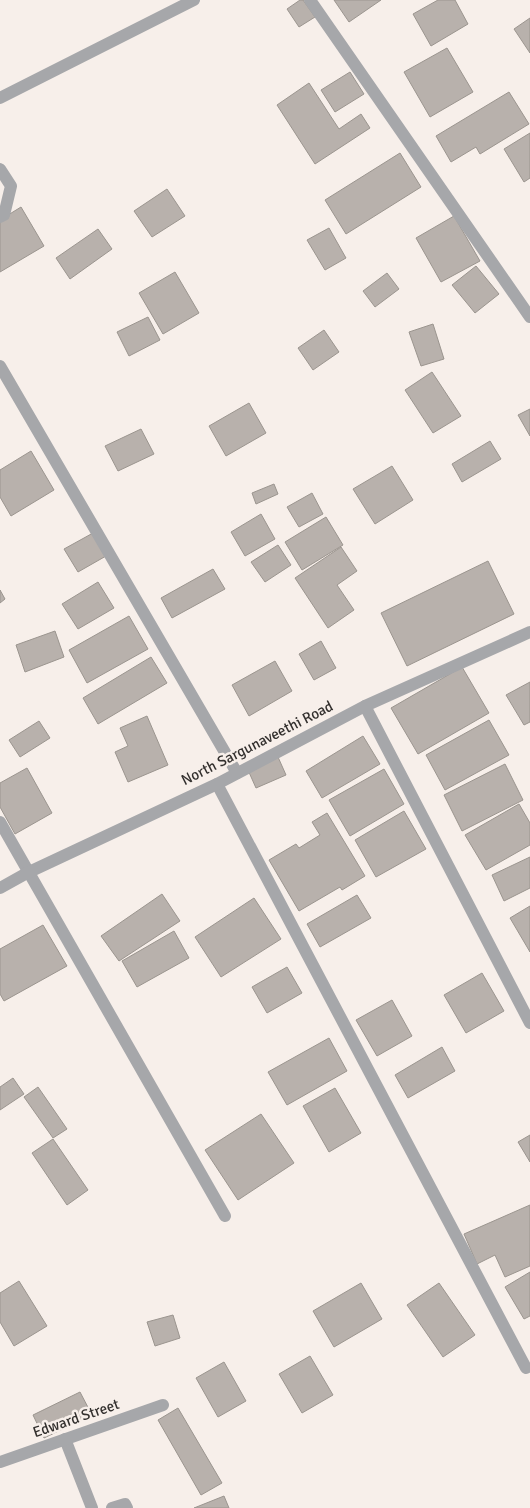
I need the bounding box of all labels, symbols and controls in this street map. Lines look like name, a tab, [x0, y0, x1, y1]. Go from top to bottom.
street label: North Sargunaveethi Road	[178, 697, 336, 789]
street label: Edward Street	[30, 1395, 122, 1441]

